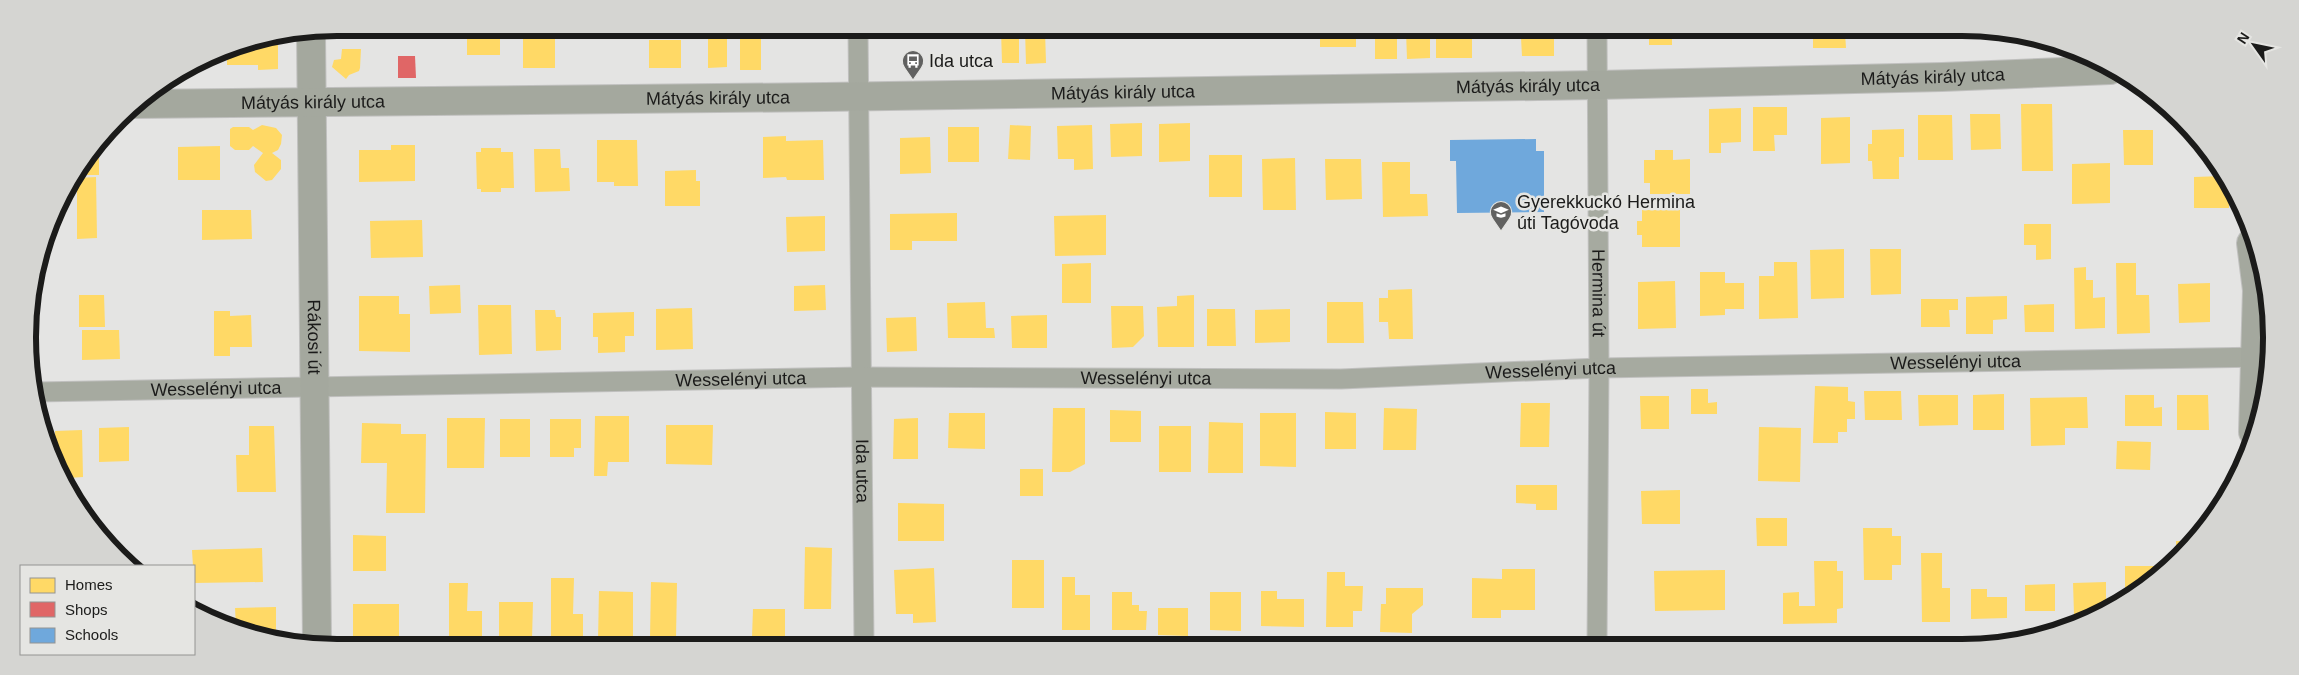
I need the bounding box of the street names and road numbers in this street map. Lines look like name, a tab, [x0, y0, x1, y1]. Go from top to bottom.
street label: Mátyás király utca	[1860, 64, 2006, 89]
street label: Mátyás király utca	[1456, 75, 1601, 97]
street label: Mátyás király utca	[1051, 81, 1196, 103]
street label: Mátyás király utca	[646, 87, 791, 109]
street label: Mátyás király utca	[241, 91, 386, 113]
street label: Hermina út	[1588, 249, 1609, 337]
street label: Rákosi út	[304, 299, 324, 375]
street label: Wesselényi utca	[1890, 351, 2022, 373]
street label: Wesselényi utca	[1485, 358, 1617, 383]
street label: Wesselényi utca	[675, 368, 807, 390]
street label: Wesselényi utca	[1080, 368, 1212, 388]
street label: Wesselényi utca	[150, 378, 283, 400]
street label: Ida utca	[852, 439, 873, 504]

